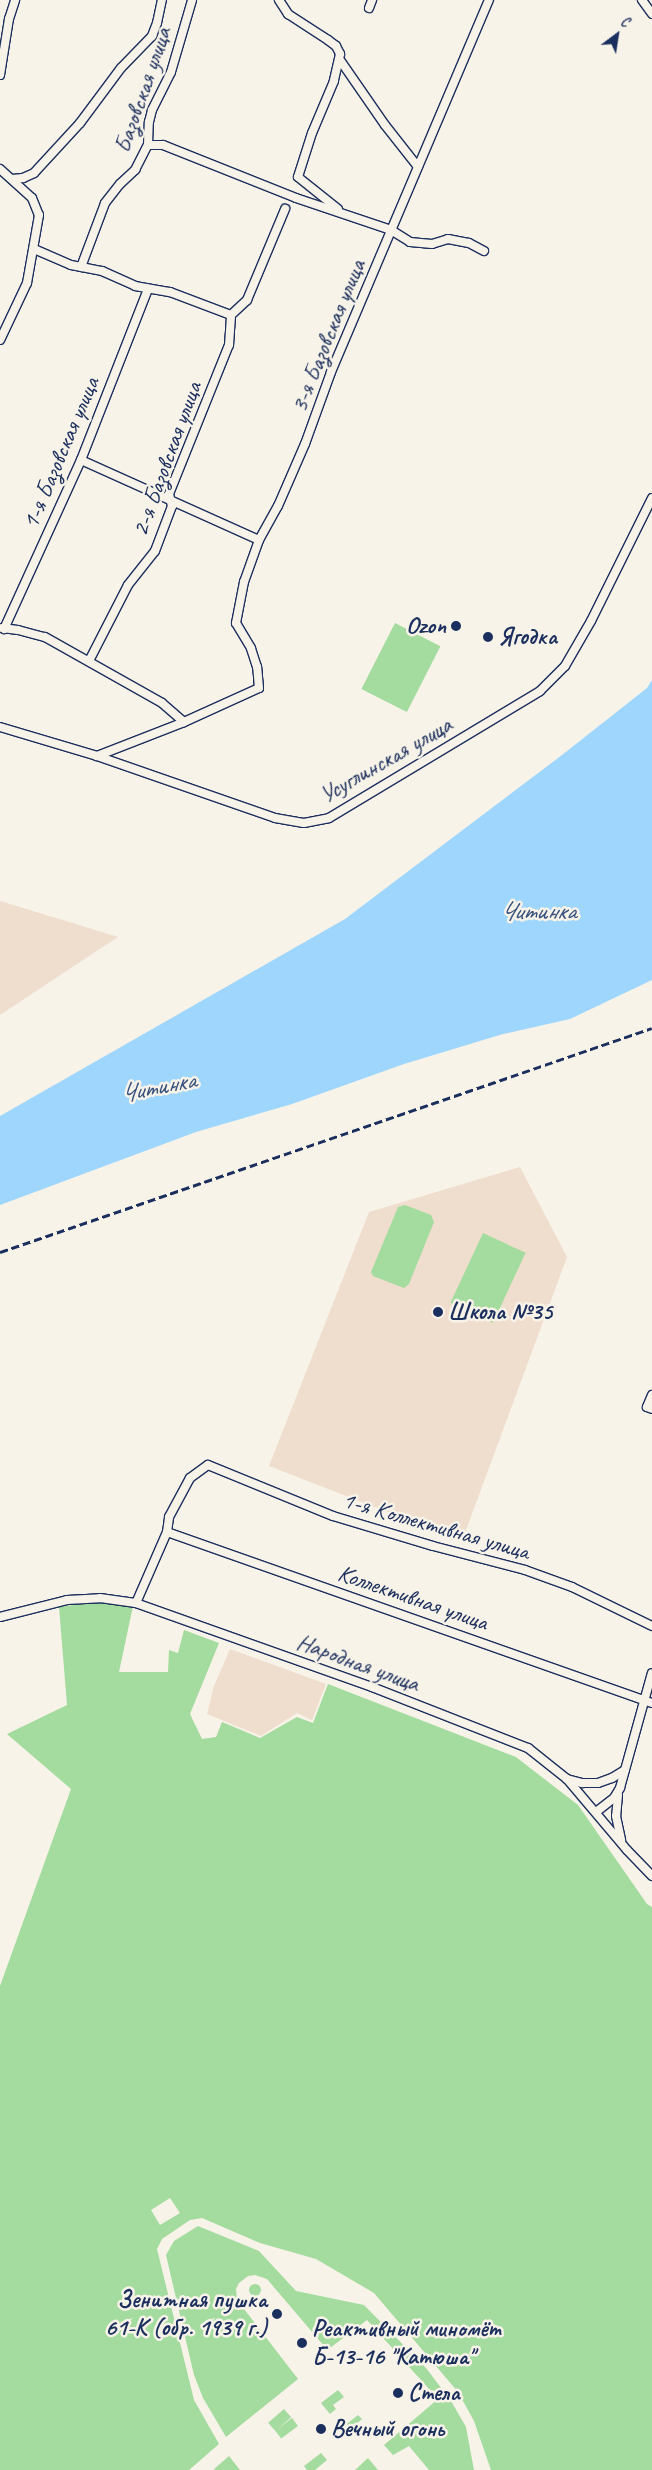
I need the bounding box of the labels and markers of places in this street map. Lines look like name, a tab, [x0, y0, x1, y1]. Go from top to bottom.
place label: Ozon	[406, 612, 446, 640]
marker: Ozon	[450, 620, 462, 632]
place label: Ягодка	[498, 623, 557, 651]
marker: Ягодка	[482, 631, 494, 643]
place label: Школа №35	[448, 1298, 552, 1326]
marker: Школа №35	[432, 1306, 444, 1318]
place label: Зенитная пушка 61-К (обр. 1939 г.)	[105, 2286, 267, 2342]
marker: Зенитная пушка 61-К (обр. 1939 г.)	[271, 2308, 283, 2320]
place label: Реактивный миномёт Б-13-16 "Катюша"	[312, 2315, 500, 2371]
marker: Реактивный миномёт Б-13-16 "Катюша"	[296, 2337, 308, 2349]
place label: Стела	[408, 2379, 460, 2407]
marker: Стела	[392, 2387, 404, 2399]
place label: Вечный огонь	[331, 2415, 444, 2443]
marker: Вечный огонь	[315, 2423, 327, 2435]

